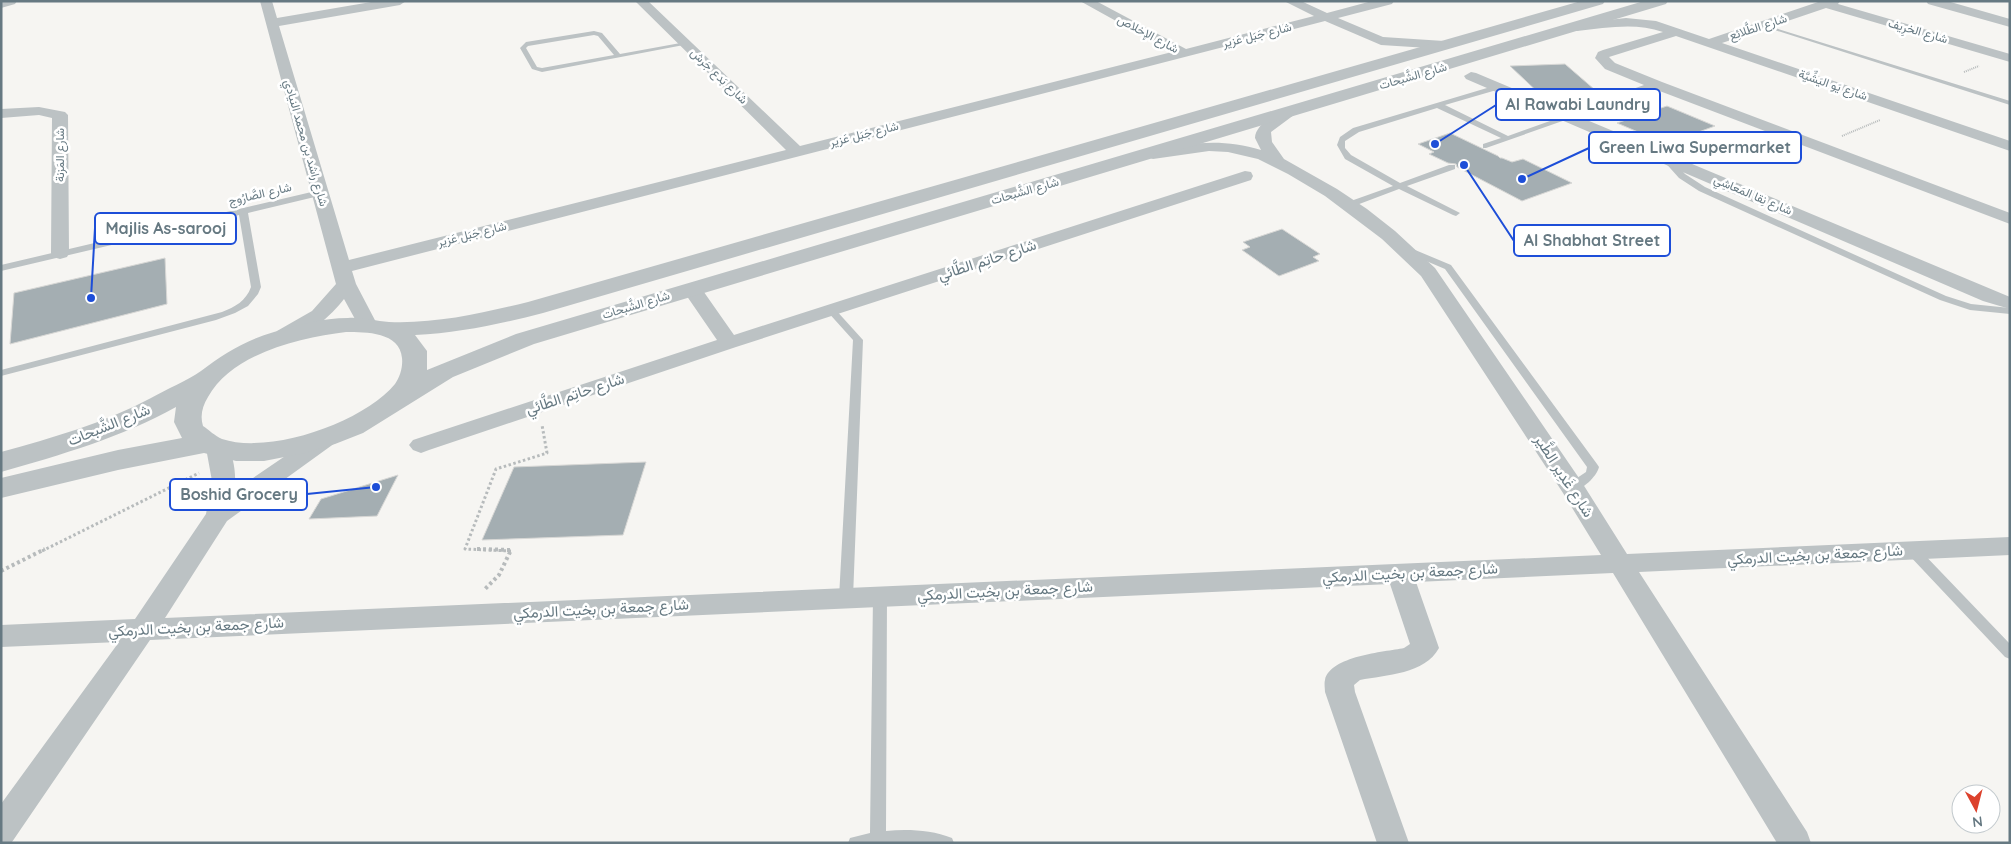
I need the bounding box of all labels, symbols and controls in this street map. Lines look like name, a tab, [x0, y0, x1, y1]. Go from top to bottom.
street label: شارع الطَّلائِع	[1727, 9, 1789, 45]
street label: شارع الإخلاص	[1114, 11, 1181, 58]
street label: شارع الخرِيف	[1886, 15, 1950, 48]
street label: شارع جَبَل عَزير	[1220, 19, 1293, 53]
street label: شارع بَدع جَرش	[686, 45, 751, 108]
street label: شارع الشَّبحات	[1377, 58, 1449, 94]
street label: شارع يَو اليَشِّيَّة	[1796, 65, 1870, 105]
street label: شارع راشد بن محمد النيادي	[278, 78, 332, 209]
callout: Al Rawabi Laundry	[1496, 89, 1660, 120]
text: Al Rawabi Laundry	[1506, 94, 1650, 114]
street label: شارع جَبَل عَزير	[827, 118, 900, 152]
street label: شارع المَزنة	[52, 128, 69, 182]
callout: Green Liwa Supermarket	[1589, 132, 1801, 163]
text: Green Liwa Supermarket	[1599, 137, 1791, 157]
street label: شارع نِقا المَعاشِي	[1711, 171, 1795, 221]
street label: شارع الشَّبحات	[989, 173, 1061, 209]
street label: شارع الصَّارُوج	[227, 179, 293, 210]
callout: Majlis As-sarooj	[95, 213, 236, 244]
text: Majlis As-sarooj	[106, 218, 226, 238]
street label: شارع جَبَل عَزير	[435, 218, 508, 252]
callout: Al Shabhat Street	[1514, 225, 1670, 256]
text: Al Shabhat Street	[1524, 230, 1660, 250]
street label: شارع حاتِم الطَّائي	[935, 234, 1040, 288]
street label: شارع الشَّبحات	[600, 286, 672, 324]
street label: شارع حاتِم الطَّائي	[523, 368, 628, 422]
street label: شارع الشَّبحات	[65, 399, 154, 452]
street label: شارع غَدِير الطَّير	[1528, 429, 1599, 522]
callout: Boshid Grocery	[170, 479, 307, 510]
text: Boshid Grocery	[180, 484, 298, 504]
street label: شارع جمعة بن بخيت الدرمكي	[1727, 540, 1904, 573]
street label: شارع جمعة بن بخيت الدرمكي	[1322, 558, 1499, 591]
street label: شارع جمعة بن بخيت الدرمكي	[917, 576, 1094, 609]
street label: شارع جمعة بن بخيت الدرمكي	[513, 594, 690, 627]
street label: شارع جمعة بن بخيت الدرمكي	[108, 612, 285, 645]
north arrow	[1951, 784, 2001, 834]
text: N	[1971, 812, 1984, 831]

